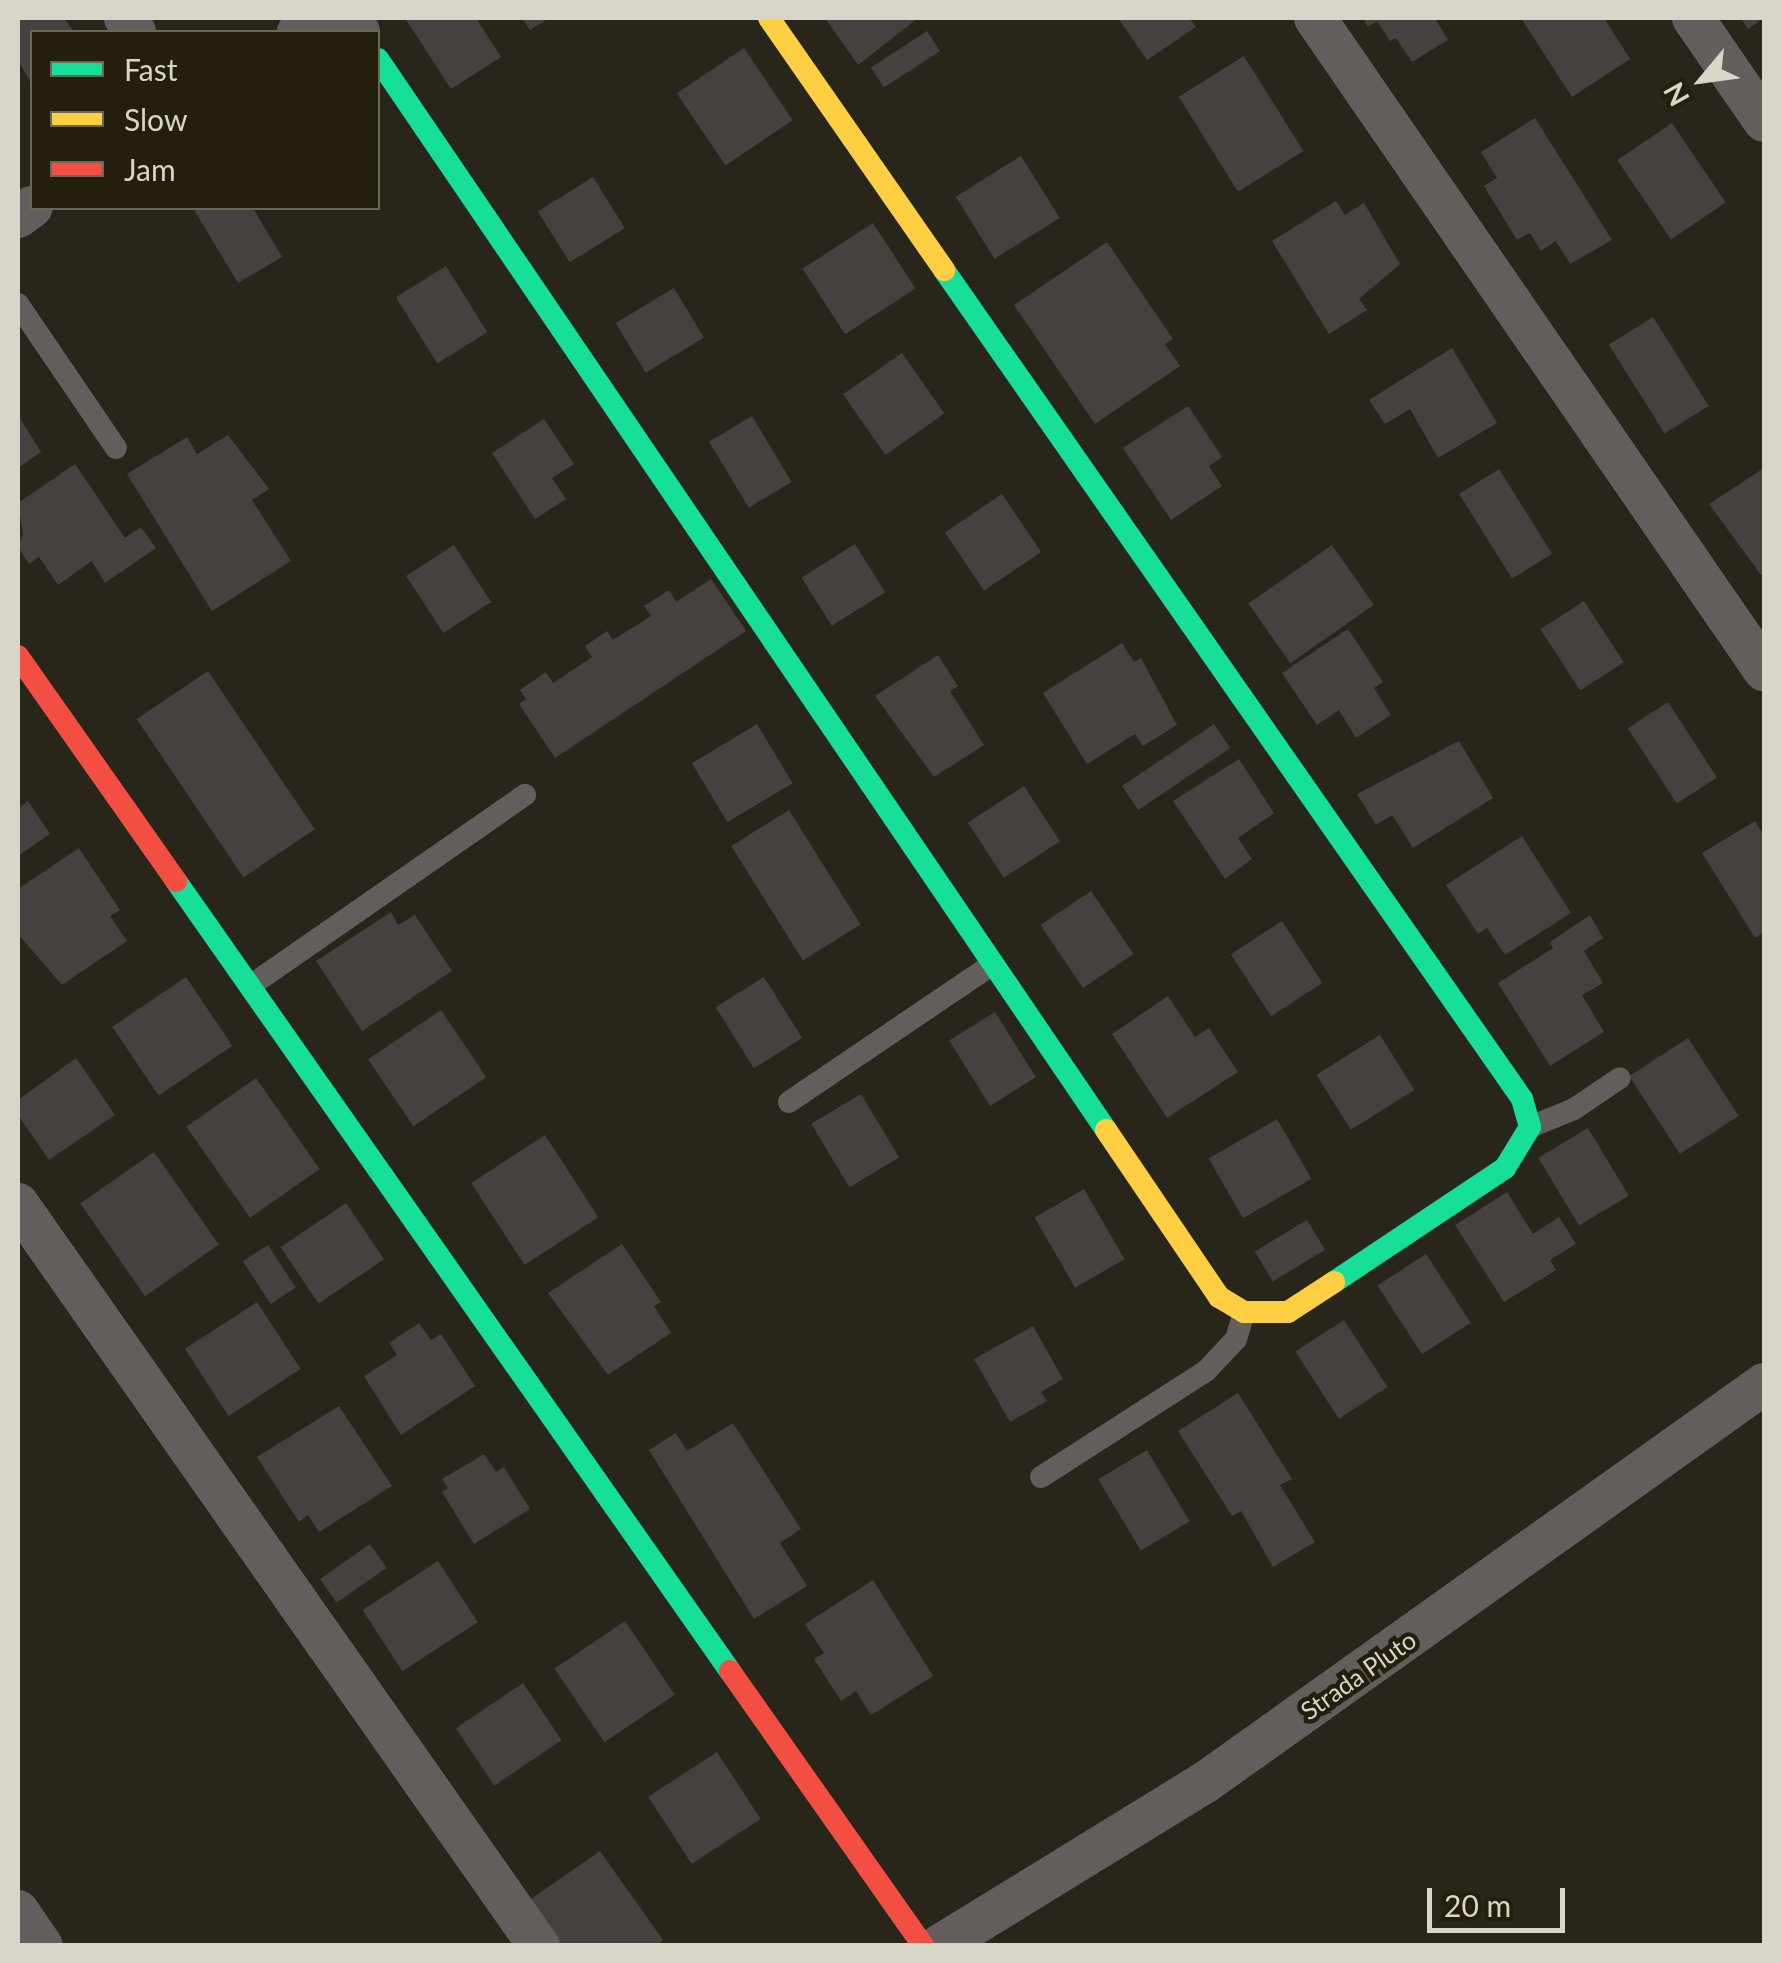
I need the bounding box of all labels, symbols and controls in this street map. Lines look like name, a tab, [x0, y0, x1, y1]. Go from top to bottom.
legend	[30, 30, 380, 210]
north arrow	[1652, 30, 1752, 130]
text: Fast	[124, 51, 178, 87]
text: N	[1656, 77, 1696, 112]
text: Slow	[124, 101, 187, 137]
text: Jam	[124, 151, 176, 187]
street label: Strada Pluto	[1295, 1624, 1421, 1726]
scale bar	[1432, 1868, 1570, 1930]
text: 20 m	[1444, 1887, 1511, 1923]

